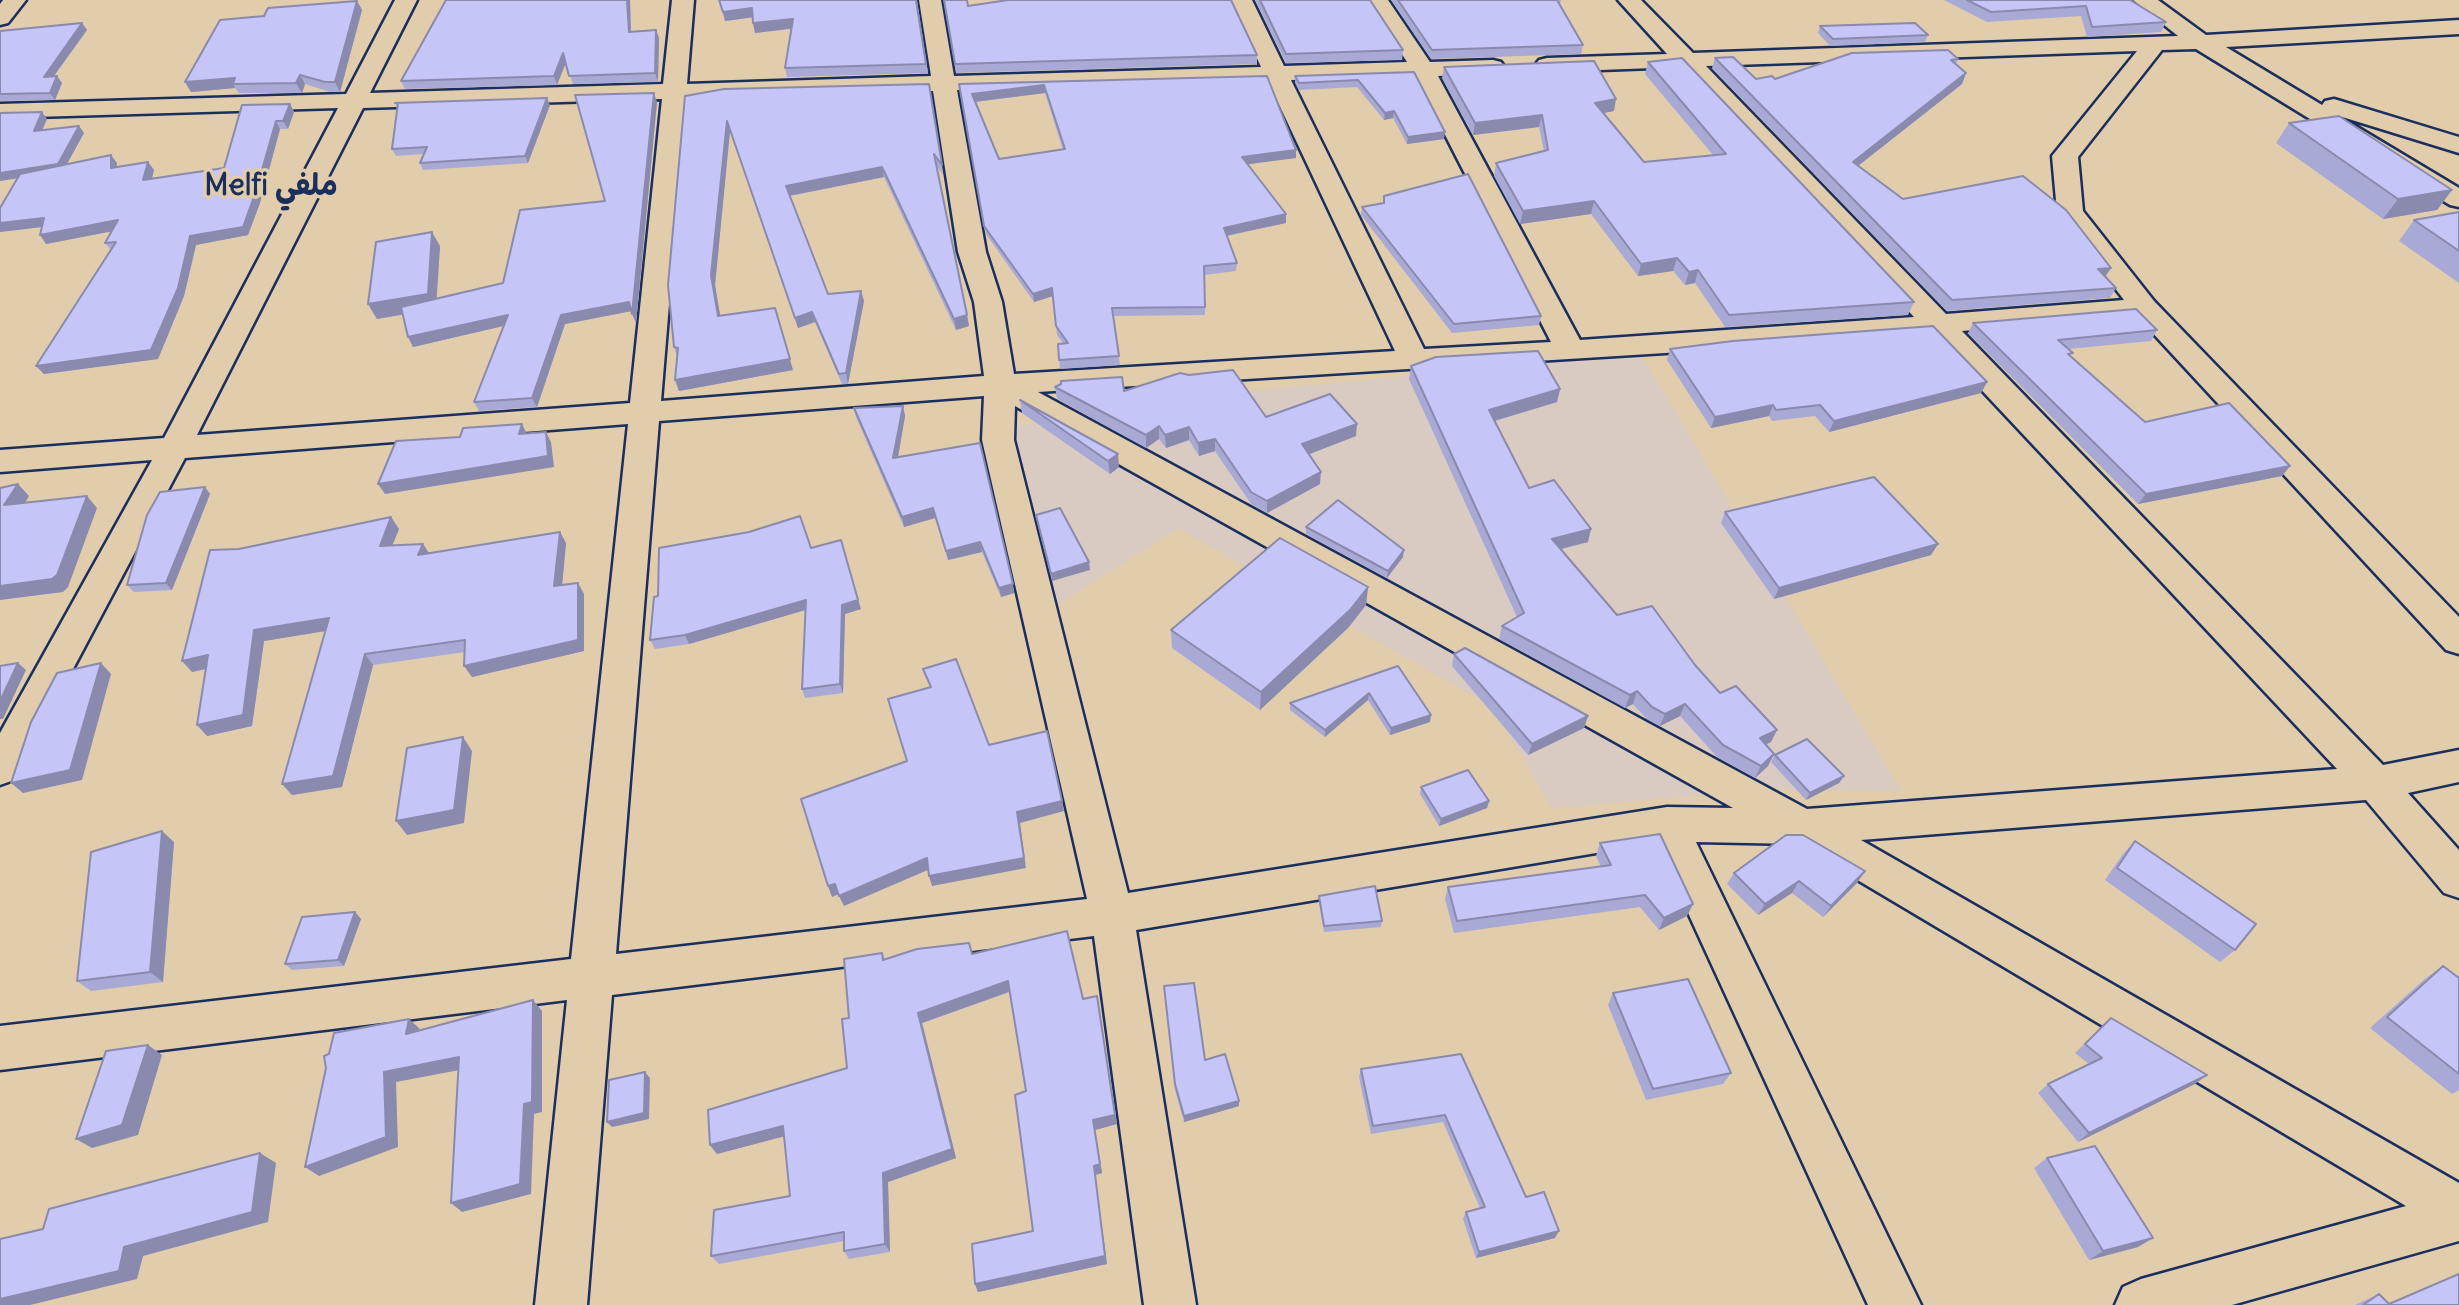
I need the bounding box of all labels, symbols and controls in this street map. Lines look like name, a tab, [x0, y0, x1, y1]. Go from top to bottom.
district label: Melfi ملفي	[204, 168, 338, 204]

